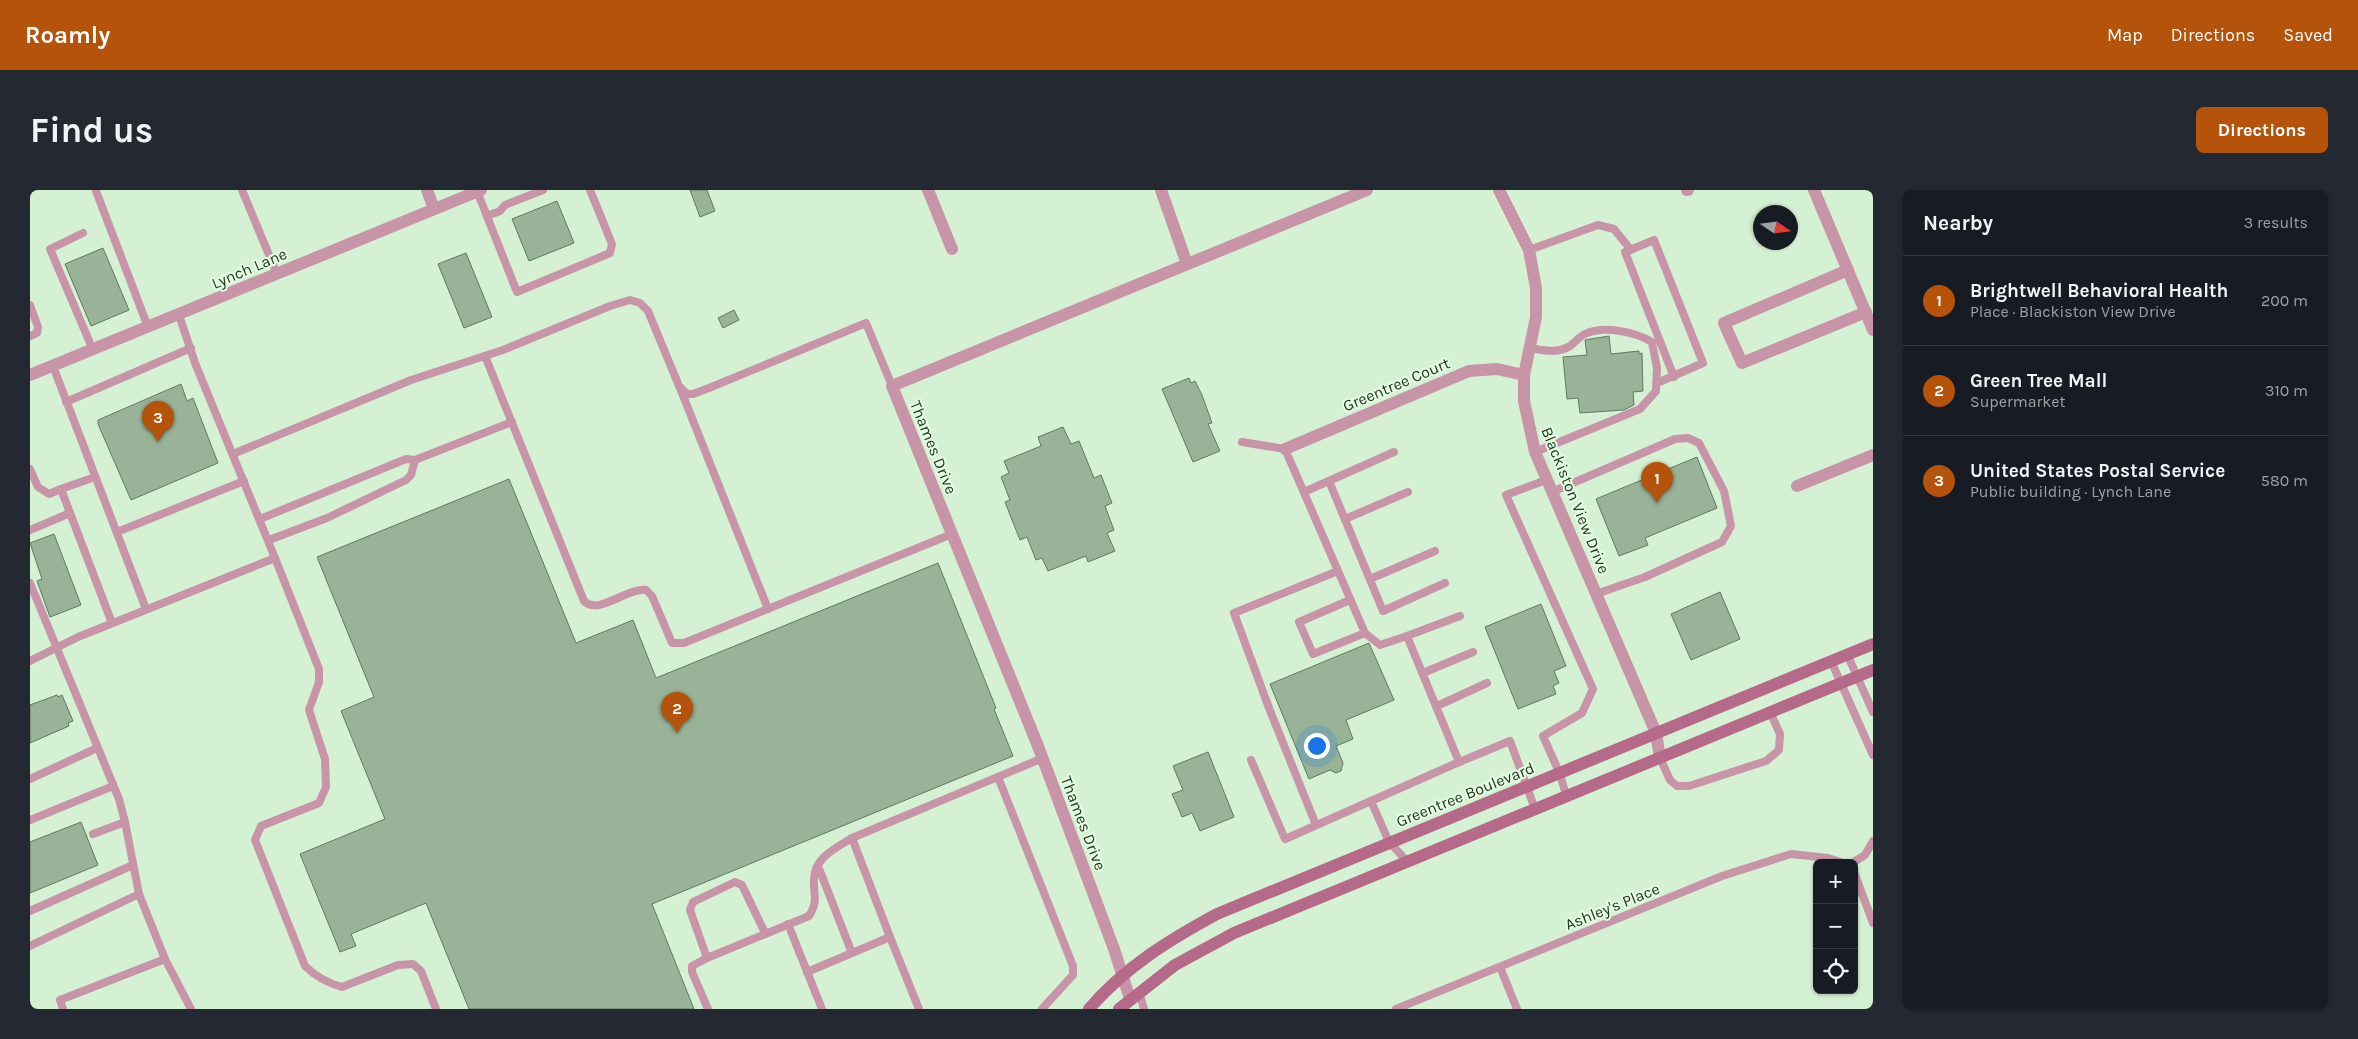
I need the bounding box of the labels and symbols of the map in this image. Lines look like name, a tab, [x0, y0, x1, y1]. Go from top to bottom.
north arrow	[1753, 205, 1798, 250]
street label: Lynch Lane	[209, 244, 290, 293]
street label: Greentree Court	[1340, 353, 1452, 416]
street label: Thames Drive	[906, 398, 961, 497]
pin: 3	[142, 401, 174, 442]
street label: Blackiston View Drive	[1537, 424, 1614, 576]
pin: 1	[1641, 462, 1673, 503]
pin: 2	[661, 692, 693, 733]
your location	[1304, 733, 1330, 759]
street label: Greentree Boulevard	[1393, 758, 1537, 831]
street label: Thames Drive	[1057, 773, 1110, 873]
street label: Ashley's Place	[1562, 879, 1662, 934]

